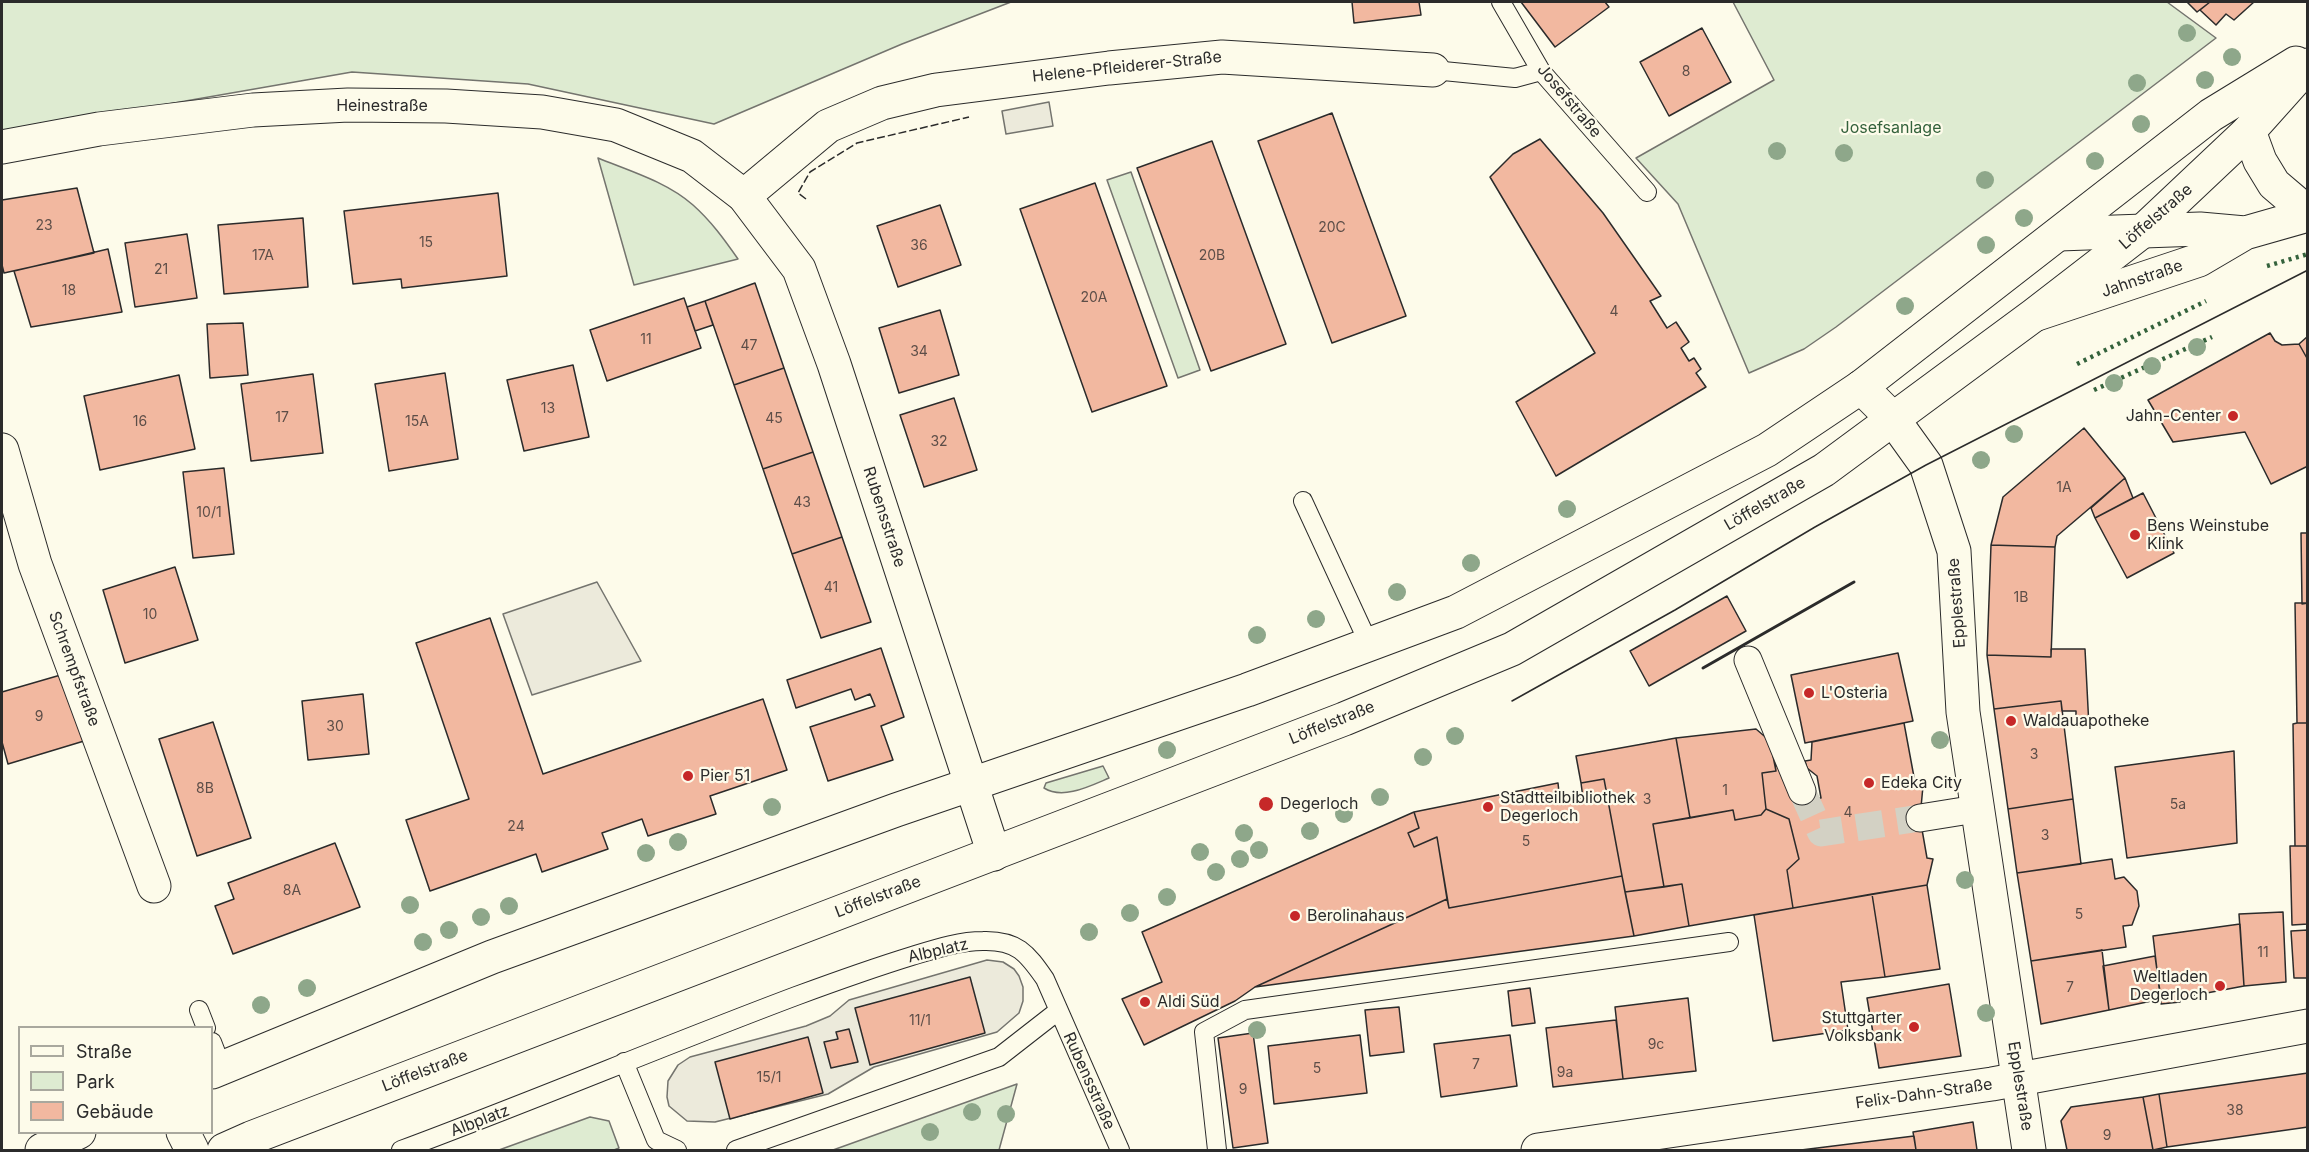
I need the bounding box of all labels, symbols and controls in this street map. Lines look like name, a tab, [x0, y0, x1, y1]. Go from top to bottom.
street label: Helene-Pfleiderer-Straße	[1031, 47, 1223, 87]
street label: Josefstraße	[1533, 60, 1605, 142]
house number: 8	[1682, 64, 1690, 80]
street label: Heinestraße	[336, 96, 428, 116]
park label: Josefsanlage	[1841, 118, 1941, 138]
street label: Löffelstraße	[2116, 180, 2196, 254]
house number: 23	[35, 218, 53, 234]
house number: 20C	[1318, 220, 1346, 236]
house number: 15	[419, 235, 433, 251]
house number: 36	[910, 238, 928, 254]
house number: 17A	[252, 248, 274, 264]
house number: 20B	[1199, 248, 1225, 264]
street label: Jahnstraße	[2099, 256, 2185, 302]
house number: 21	[154, 262, 168, 278]
house number: 18	[62, 283, 76, 299]
house number: 20A	[1080, 290, 1108, 306]
house number: 4	[1609, 304, 1619, 320]
house number: 11	[640, 332, 652, 348]
house number: 47	[741, 338, 757, 354]
house number: 34	[910, 344, 928, 360]
house number: 13	[541, 401, 555, 417]
place label: Jahn-Center	[2126, 406, 2221, 426]
marker: Jahn-Center	[2226, 409, 2240, 423]
house number: 17	[275, 410, 289, 426]
house number: 45	[765, 411, 783, 427]
house number: 16	[133, 414, 147, 430]
house number: 15A	[405, 414, 429, 430]
house number: 32	[930, 434, 948, 450]
street label: Rubensstraße	[859, 464, 909, 570]
street label: Löffelstraße	[1721, 473, 1809, 535]
house number: 1A	[2056, 480, 2072, 496]
house number: 43	[793, 495, 811, 511]
house number: 10/1	[196, 505, 222, 521]
place label: Bens Weinstube Klink	[2147, 516, 2269, 554]
marker: Bens Weinstube Klink	[2128, 528, 2142, 542]
street label: Epplestraße	[1944, 557, 1970, 649]
house number: 41	[824, 580, 838, 596]
house number: 1B	[2014, 590, 2028, 606]
house number: 10	[143, 607, 157, 623]
street label: Schrempfstraße	[44, 609, 104, 729]
place label: L'Osteria	[1821, 683, 1888, 703]
marker: L'Osteria	[1802, 686, 1816, 700]
street label: Löffelstraße	[1286, 697, 1378, 749]
house number: 9	[35, 709, 43, 725]
place label: Waldauapotheke	[2023, 711, 2149, 731]
marker: Waldauapotheke	[2004, 714, 2018, 728]
house number: 30	[326, 719, 344, 735]
house number: 3	[2030, 747, 2038, 763]
place label: Pier 51	[700, 766, 750, 786]
marker: Pier 51	[681, 769, 695, 783]
place label: Edeka City	[1881, 773, 1962, 793]
marker: Edeka City	[1862, 776, 1876, 790]
house number: 8B	[196, 781, 214, 797]
house number: 1	[1722, 783, 1728, 799]
place label: Stadtteilbibliothek Degerloch	[1500, 788, 1635, 826]
house number: 3	[1643, 792, 1651, 808]
place label: Degerloch	[1280, 794, 1358, 814]
marker: Degerloch	[1257, 795, 1275, 813]
house number: 5a	[2170, 797, 2186, 813]
marker: Stadtteilbibliothek Degerloch	[1481, 800, 1495, 814]
house number: 4	[1843, 805, 1853, 821]
house number: 24	[507, 819, 525, 835]
house number: 3	[2041, 828, 2049, 844]
house number: 5	[1522, 834, 1530, 850]
street label: Löffelstraße	[832, 872, 924, 922]
house number: 8A	[283, 883, 301, 899]
place label: Berolinahaus	[1307, 906, 1405, 926]
house number: 5	[2075, 907, 2083, 923]
marker: Berolinahaus	[1288, 909, 1302, 923]
street label: Albplatz	[906, 935, 970, 967]
house number: 11	[2257, 945, 2269, 961]
place label: Weltladen Degerloch	[2130, 967, 2208, 1005]
marker: Weltladen Degerloch	[2213, 979, 2227, 993]
house number: 7	[2066, 980, 2074, 996]
place label: Aldi Süd	[1157, 992, 1220, 1012]
marker: Aldi Süd	[1138, 995, 1152, 1009]
place label: Stuttgarter Volksbank	[1822, 1008, 1902, 1046]
house number: 11/1	[909, 1013, 931, 1029]
marker: Stuttgarter Volksbank	[1907, 1020, 1921, 1034]
legend	[18, 1026, 213, 1134]
street label: Rubensstraße	[1059, 1029, 1119, 1133]
house number: 9c	[1648, 1037, 1664, 1053]
street label: Epplestraße	[2003, 1040, 2037, 1132]
text: Straße	[76, 1041, 132, 1062]
street label: Löffelstraße	[379, 1046, 471, 1096]
house number: 7	[1472, 1057, 1480, 1073]
house number: 5	[1313, 1061, 1321, 1077]
house number: 9a	[1557, 1065, 1573, 1081]
house number: 15/1	[757, 1070, 781, 1086]
text: Park	[76, 1071, 115, 1092]
street label: Felix-Dahn-Straße	[1854, 1075, 1994, 1113]
house number: 9	[1239, 1082, 1247, 1098]
text: Gebäude	[76, 1101, 153, 1122]
street label: Albplatz	[448, 1101, 512, 1141]
house number: 38	[2226, 1103, 2244, 1119]
house number: 9	[2103, 1128, 2111, 1144]

